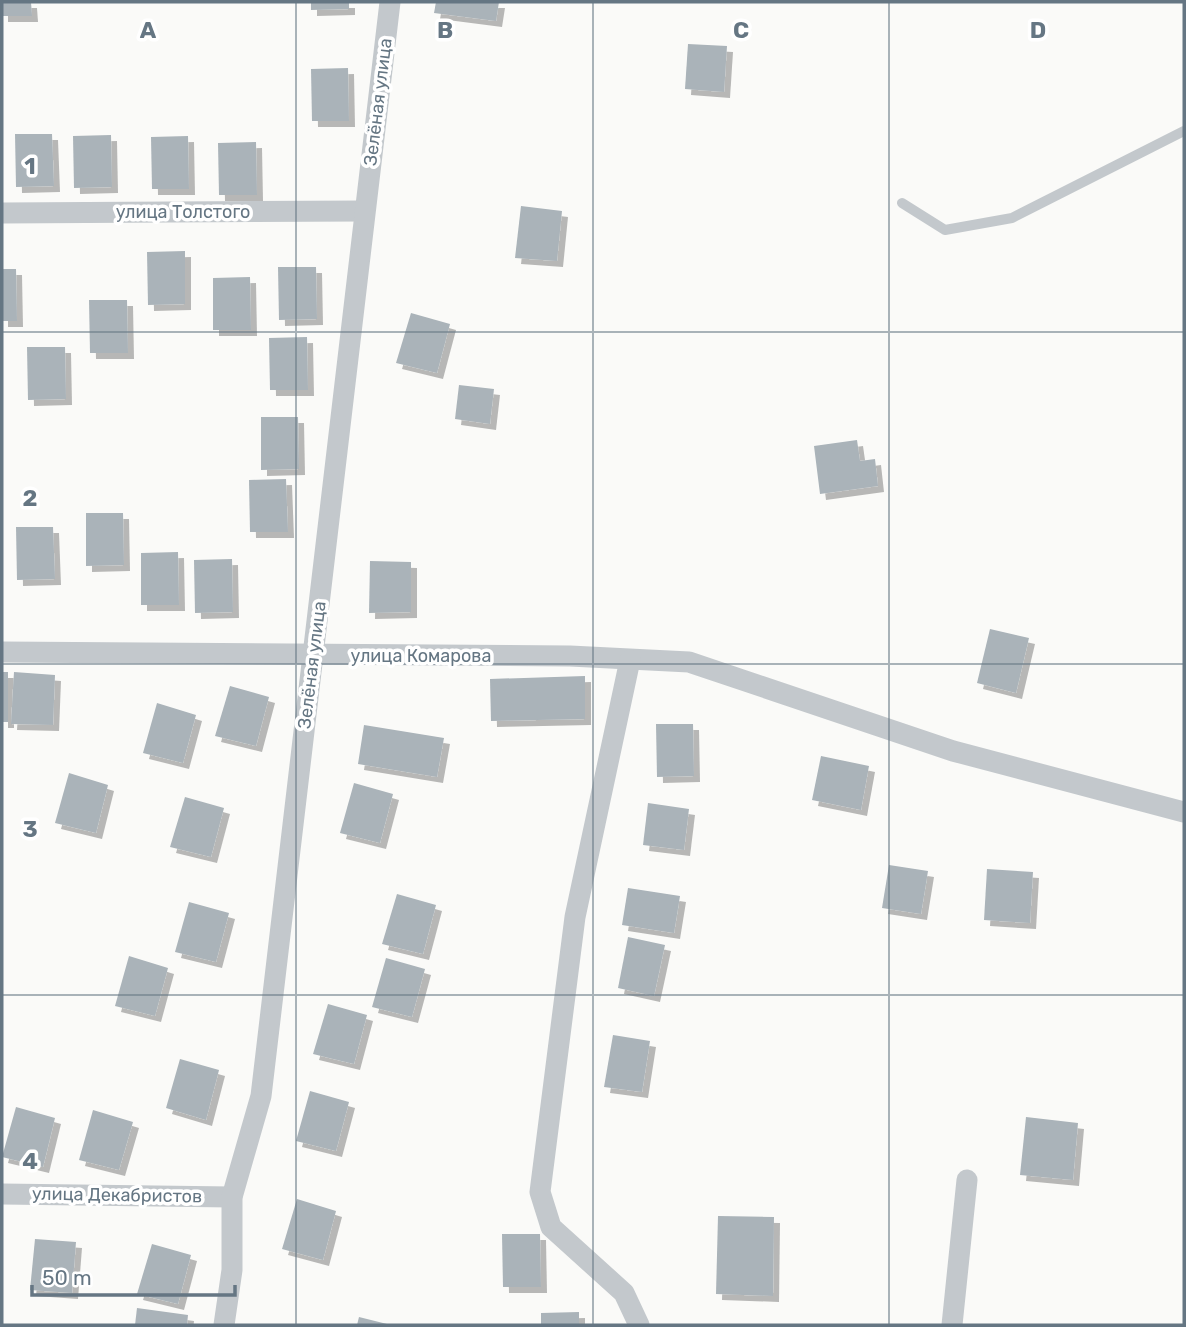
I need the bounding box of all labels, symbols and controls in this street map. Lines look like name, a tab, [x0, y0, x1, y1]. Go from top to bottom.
text: A	[140, 16, 157, 44]
text: B	[437, 16, 453, 44]
text: C	[733, 16, 749, 44]
text: D	[1030, 16, 1046, 44]
street label: Зелёная улица	[359, 37, 397, 167]
text: 1	[24, 152, 36, 180]
street label: улица Толстого	[116, 201, 250, 223]
text: 2	[23, 484, 37, 512]
street label: Зелёная улица	[293, 600, 331, 730]
street label: улица Комарова	[351, 645, 491, 667]
text: 3	[22, 815, 38, 843]
text: 4	[22, 1147, 38, 1175]
street label: улица Декабристов	[32, 1183, 202, 1207]
scale bar	[32, 1254, 234, 1298]
text: 50 m	[42, 1265, 92, 1290]

